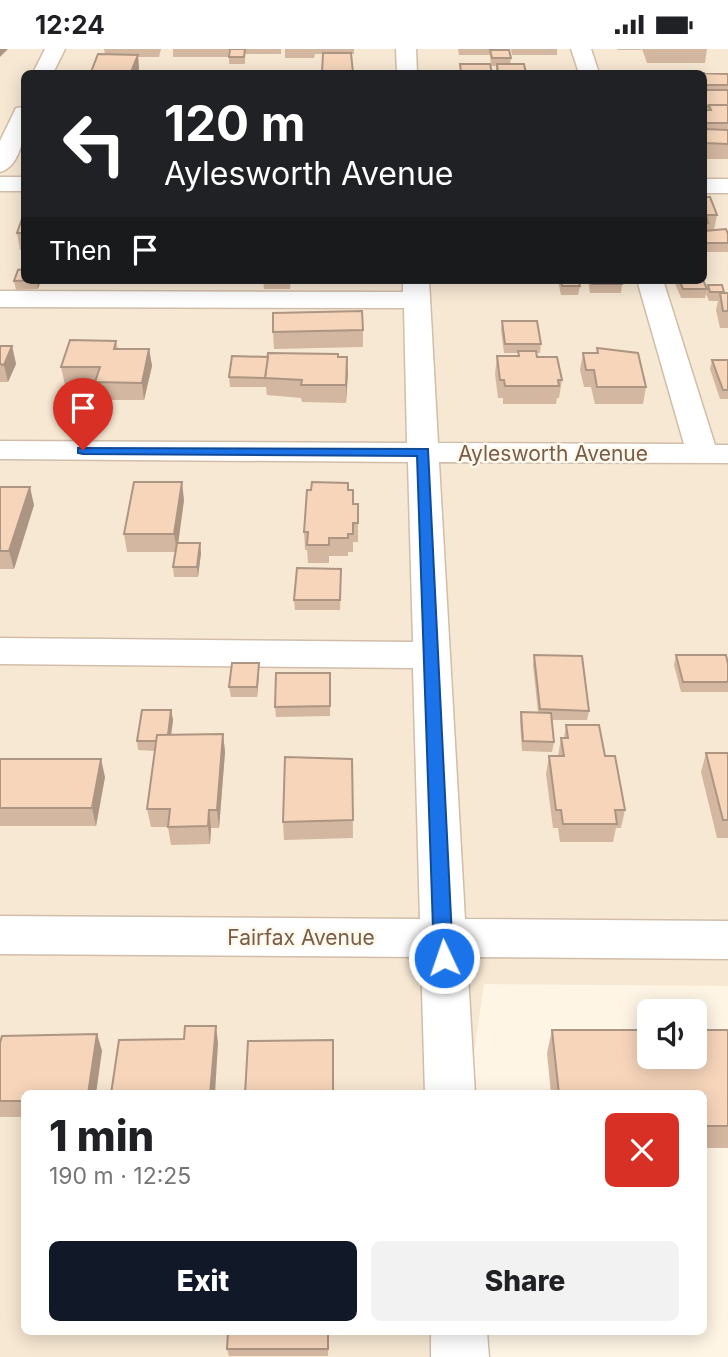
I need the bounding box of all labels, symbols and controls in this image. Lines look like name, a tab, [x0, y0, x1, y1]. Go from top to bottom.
text: 12:24	[35, 9, 105, 40]
text: 120 m	[164, 94, 305, 153]
icon: left	[49, 98, 140, 189]
text: Aylesworth Avenue	[164, 154, 453, 193]
icon: arrive	[126, 231, 164, 269]
text: Then	[49, 235, 112, 266]
pin	[53, 378, 113, 450]
icon: arrive	[64, 389, 102, 427]
street label: Aylesworth Avenue	[458, 441, 648, 466]
position arrow	[407, 921, 481, 995]
street label: Fairfax Avenue	[227, 925, 375, 950]
map controls	[637, 999, 707, 1069]
button: sound	[637, 999, 707, 1069]
text: 1 min	[49, 1110, 154, 1161]
button: close	[605, 1113, 679, 1187]
text: 190 m · 12:25	[49, 1162, 191, 1190]
button: Exit	[49, 1241, 357, 1321]
button: Share	[371, 1241, 679, 1321]

